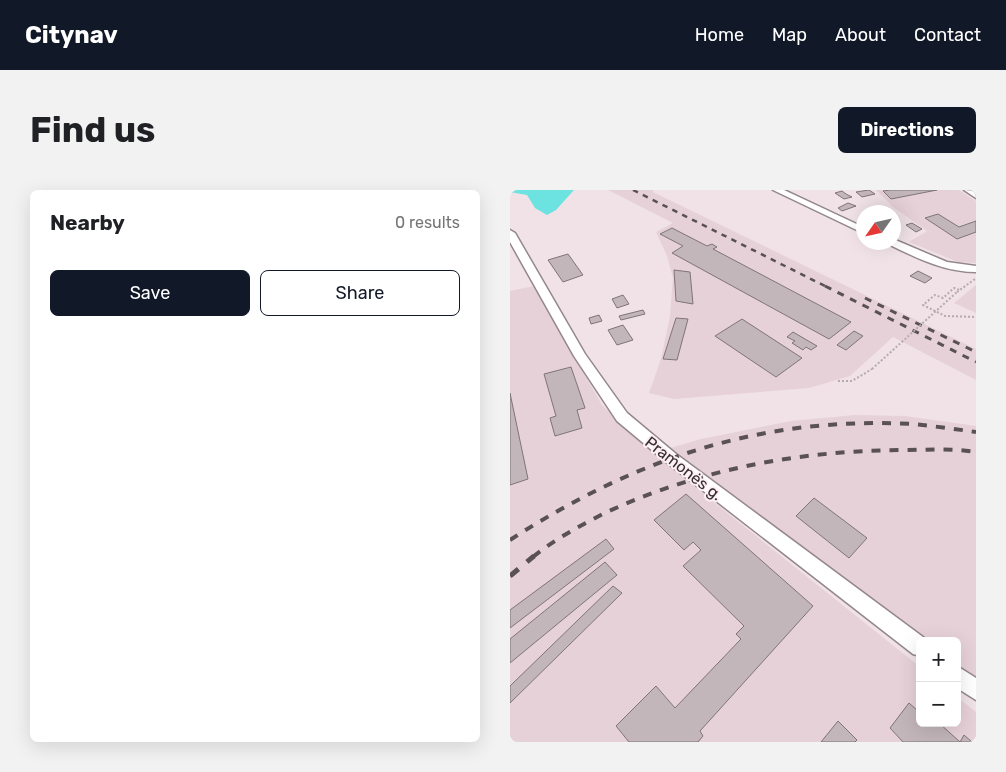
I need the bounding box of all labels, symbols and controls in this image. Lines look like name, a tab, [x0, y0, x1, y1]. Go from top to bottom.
text: Citynav	[25, 21, 118, 49]
text: Home	[695, 24, 744, 46]
text: Map	[772, 24, 807, 46]
text: About	[835, 24, 886, 46]
text: Contact	[914, 24, 981, 46]
button: Directions	[838, 107, 976, 153]
text: Find us	[30, 109, 155, 151]
north arrow	[856, 205, 901, 250]
text: Nearby	[50, 210, 125, 235]
text: 0 results	[395, 213, 460, 232]
button: Save	[50, 270, 250, 316]
button: Share	[260, 270, 460, 316]
street label: Pramonės g.	[641, 432, 726, 504]
map controls	[916, 637, 961, 727]
button: +	[916, 637, 961, 682]
button: −	[916, 682, 961, 727]

